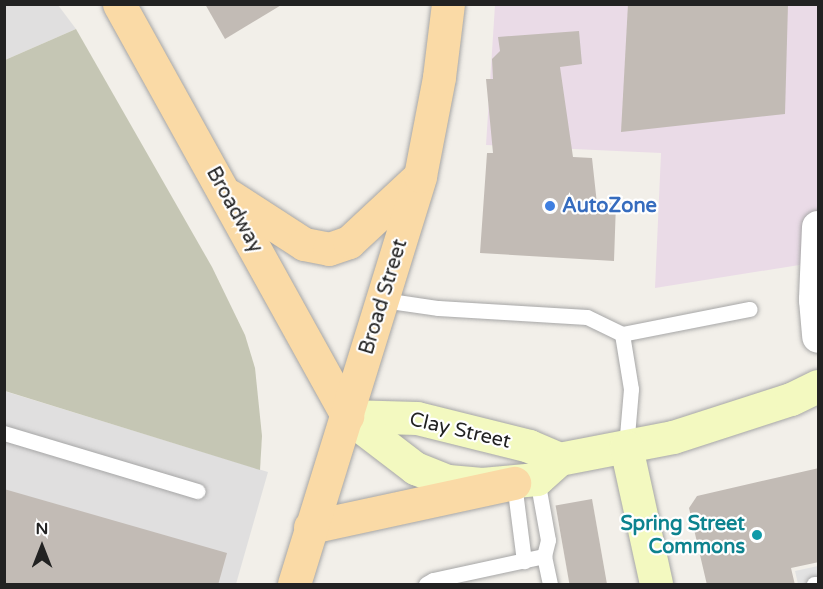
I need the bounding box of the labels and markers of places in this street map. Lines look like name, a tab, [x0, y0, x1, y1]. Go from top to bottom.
place label: AutoZone	[562, 194, 657, 218]
marker: AutoZone	[543, 199, 557, 213]
place label: Spring Street Commons	[620, 512, 745, 559]
marker: Spring Street Commons	[750, 528, 764, 542]

